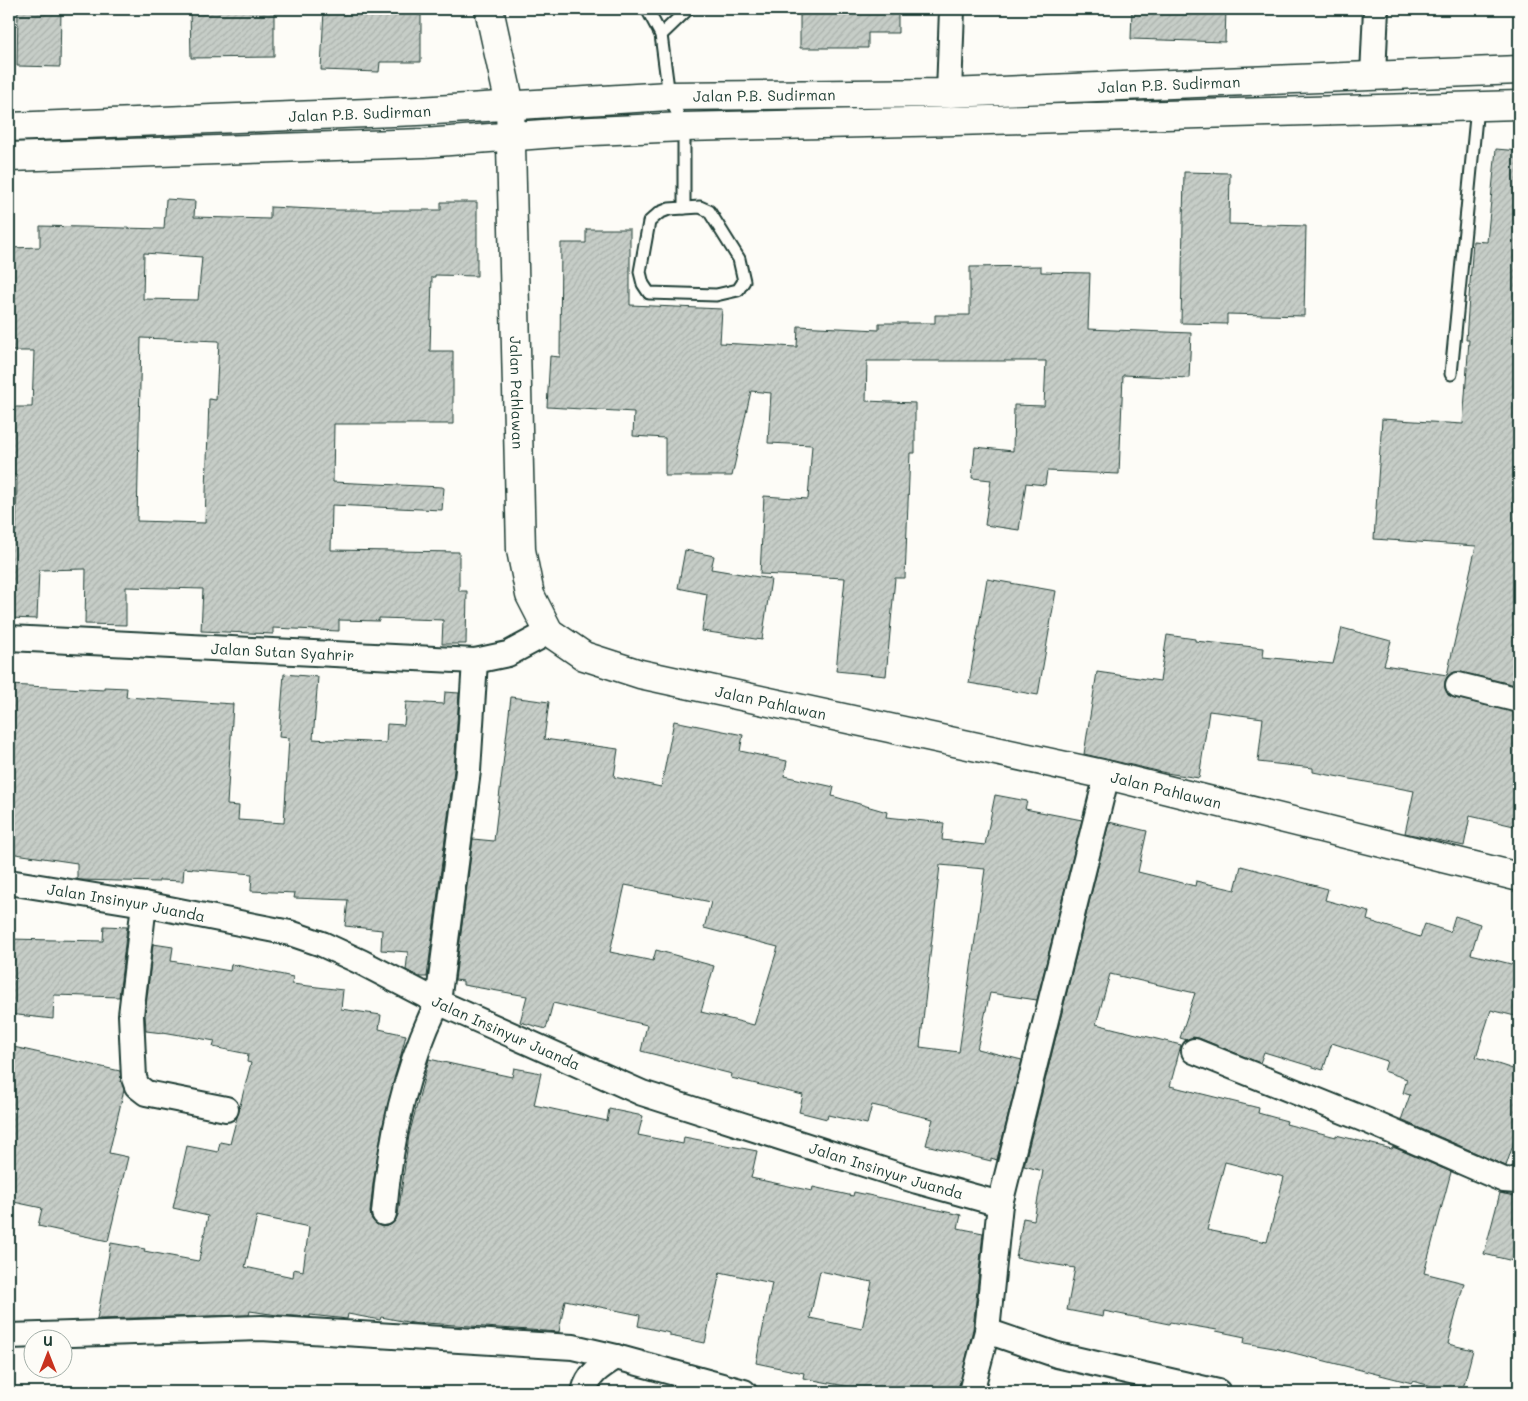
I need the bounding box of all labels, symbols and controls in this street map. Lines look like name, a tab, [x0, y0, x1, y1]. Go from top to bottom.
street label: Jalan P.B. Sudirman	[1097, 71, 1241, 97]
street label: Jalan P.B. Sudirman	[693, 84, 836, 106]
street label: Jalan P.B. Sudirman	[288, 100, 432, 126]
street label: Jalan Pahlawan	[506, 336, 529, 450]
street label: Jalan Sutan Syahrir	[211, 638, 355, 665]
street label: Jalan Pahlawan	[713, 681, 828, 724]
street label: Jalan Pahlawan	[1109, 766, 1224, 813]
street label: Jalan Insinyur Juanda	[46, 878, 207, 926]
street label: Jalan Insinyur Juanda	[429, 991, 584, 1074]
street label: Jalan Insinyur Juanda	[807, 1137, 966, 1203]
north arrow	[22, 1328, 72, 1378]
text: U	[43, 1331, 53, 1350]

